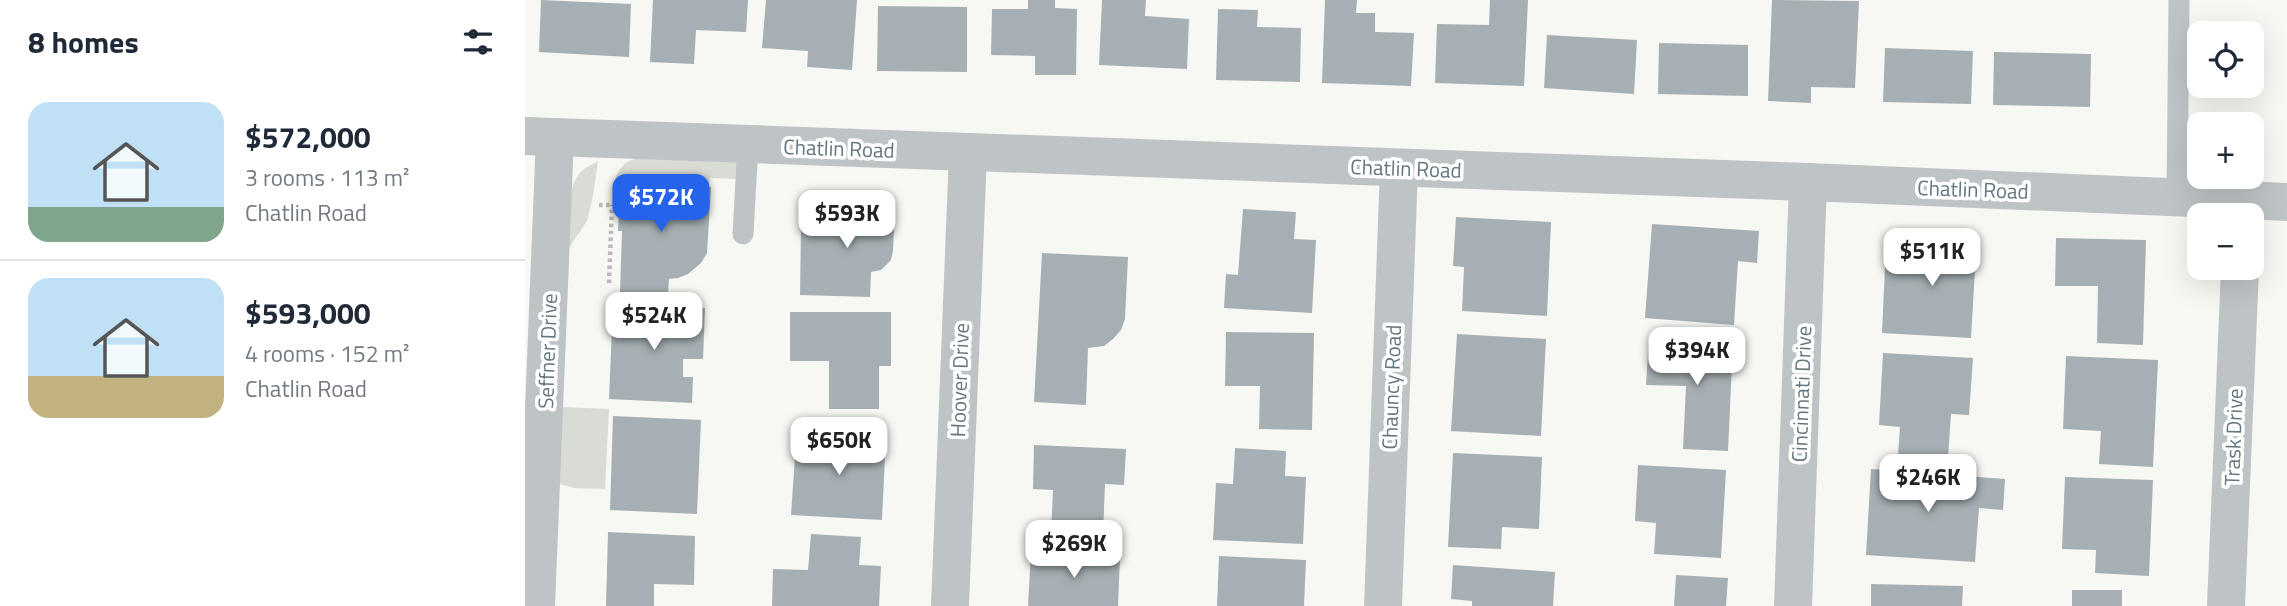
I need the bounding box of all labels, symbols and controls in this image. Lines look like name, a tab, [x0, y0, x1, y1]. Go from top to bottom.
text: 8 homes	[28, 19, 139, 65]
map controls	[2187, 21, 2264, 280]
button: locate	[2187, 21, 2264, 98]
icon: filters	[459, 23, 497, 61]
button: +	[2187, 112, 2264, 189]
text: $572,000	[245, 114, 371, 160]
icon: home	[84, 130, 168, 214]
street label: Chatlin Road	[783, 130, 895, 166]
street label: Chatlin Road	[1350, 150, 1462, 186]
text: 3 rooms · 113 m²	[245, 160, 409, 195]
street label: Chatlin Road	[1917, 171, 2029, 207]
pin: $572K	[612, 174, 710, 234]
text: $572K	[628, 179, 694, 214]
pin: $593K	[798, 190, 896, 250]
text: Chatlin Road	[245, 195, 367, 230]
text: $593K	[814, 195, 880, 230]
button: −	[2187, 203, 2264, 280]
pin: $511K	[1883, 229, 1981, 288]
text: $511K	[1899, 233, 1965, 268]
text: $593,000	[245, 290, 371, 336]
pin: $524K	[605, 292, 703, 352]
street label: Seffner Drive	[529, 293, 565, 409]
text: $524K	[621, 297, 687, 332]
icon: home	[84, 306, 168, 390]
street label: Hoover Drive	[941, 322, 977, 438]
street label: Chauncy Road	[1373, 324, 1409, 450]
street label: Cincinnati Drive	[1783, 325, 1819, 463]
pin: $394K	[1648, 328, 1746, 387]
text: $394K	[1664, 332, 1730, 367]
text: 4 rooms · 152 m²	[245, 336, 409, 371]
text: Chatlin Road	[245, 371, 367, 406]
street label: Trask Drive	[2215, 388, 2251, 486]
pin: $650K	[790, 418, 888, 477]
text: $650K	[806, 422, 872, 457]
pin: $246K	[1879, 454, 1977, 514]
text: $246K	[1895, 459, 1961, 494]
pin: $269K	[1025, 520, 1123, 580]
text: $269K	[1041, 525, 1107, 560]

